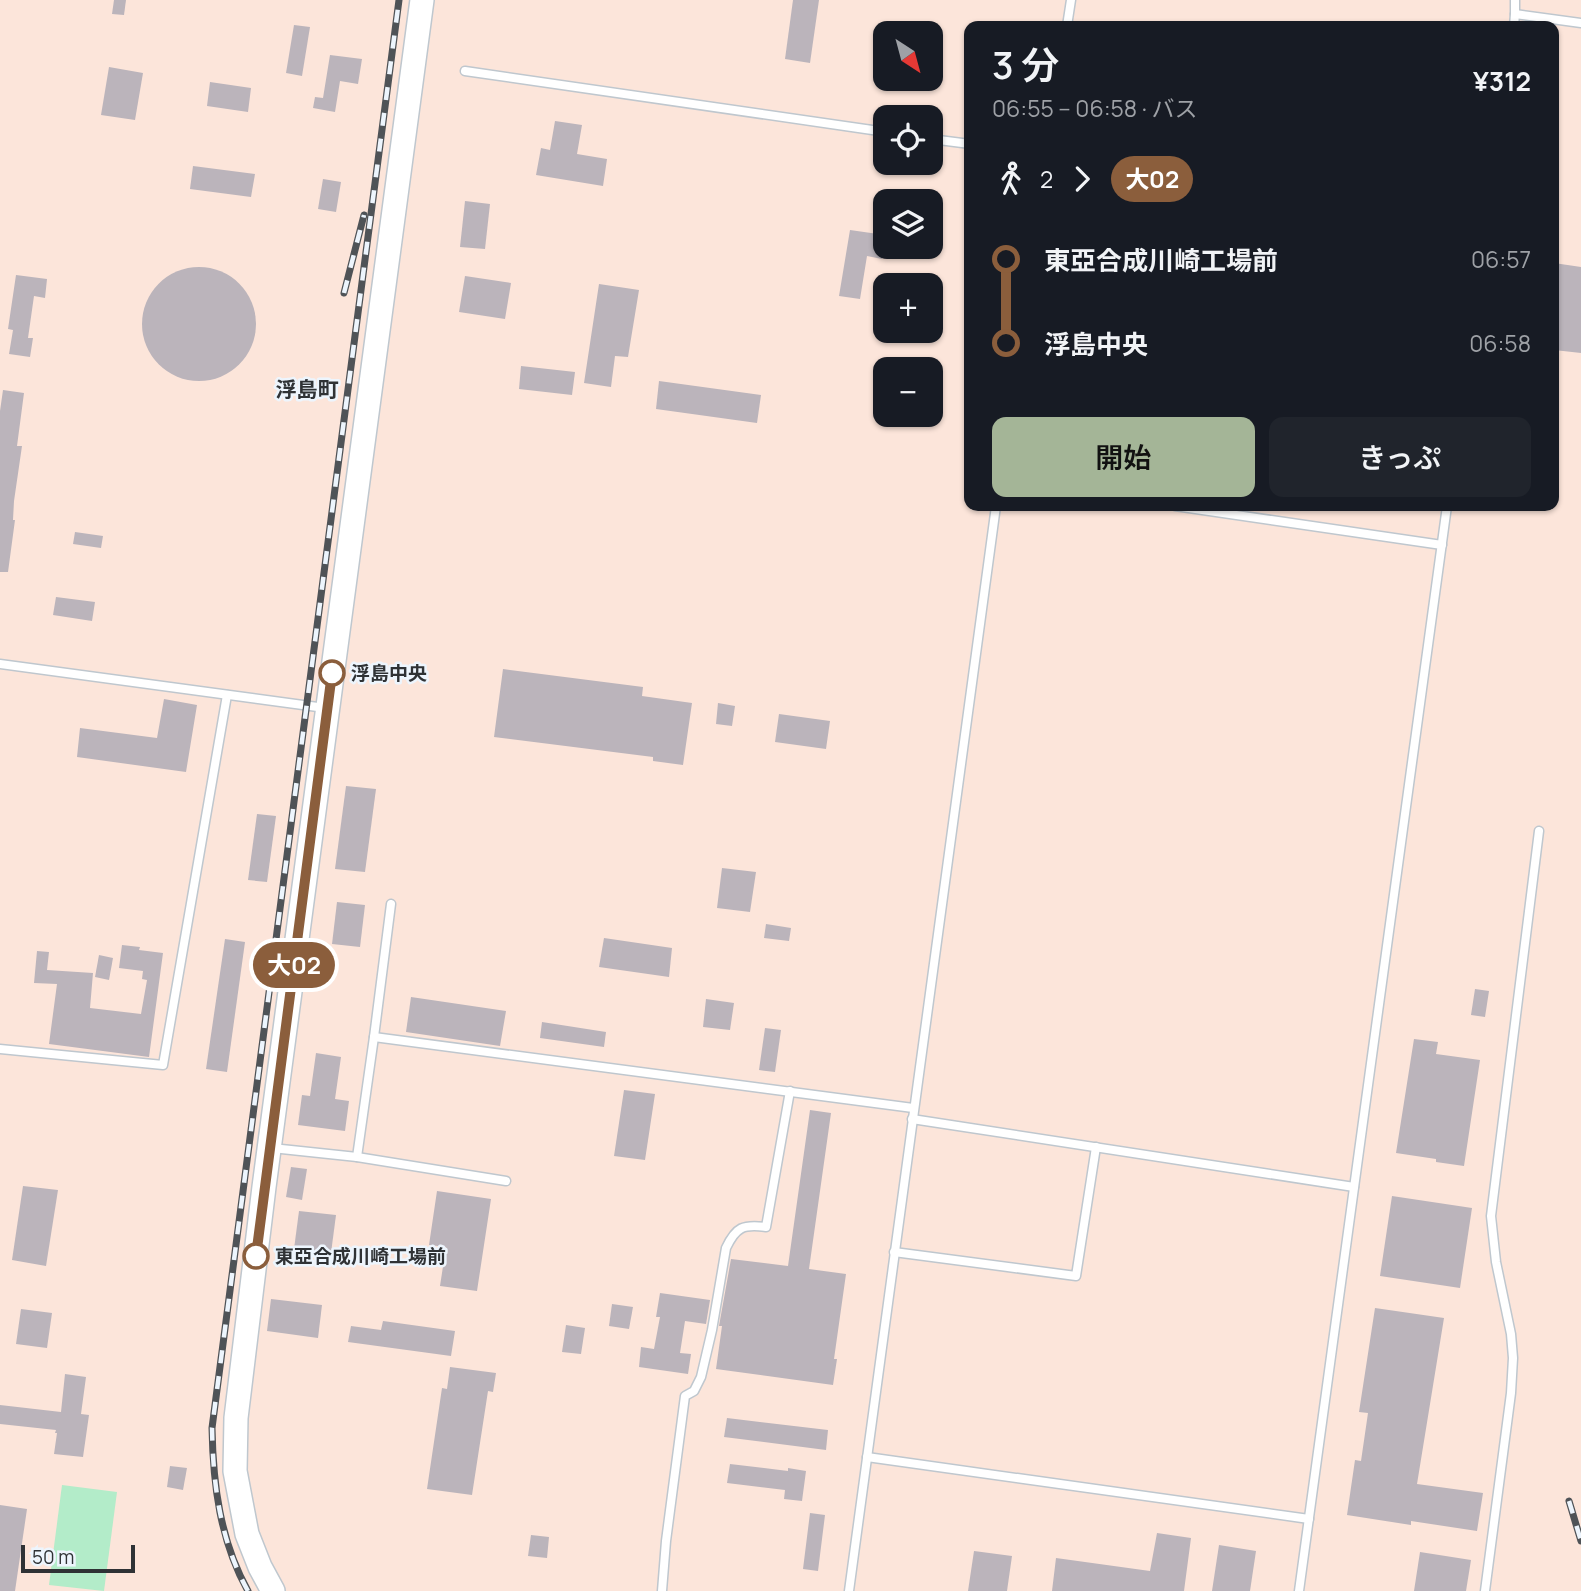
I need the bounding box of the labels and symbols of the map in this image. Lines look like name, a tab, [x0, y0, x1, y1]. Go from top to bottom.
north arrow	[873, 21, 943, 91]
district label: 浮島町	[276, 375, 339, 403]
marker: 浮島中央	[319, 660, 345, 686]
place label: 浮島中央	[351, 660, 427, 686]
line badge: 大02	[254, 942, 334, 988]
marker: 東亞合成川崎工場前	[243, 1243, 269, 1269]
place label: 東亞合成川崎工場前	[275, 1243, 446, 1269]
scale bar	[21, 1542, 135, 1574]

